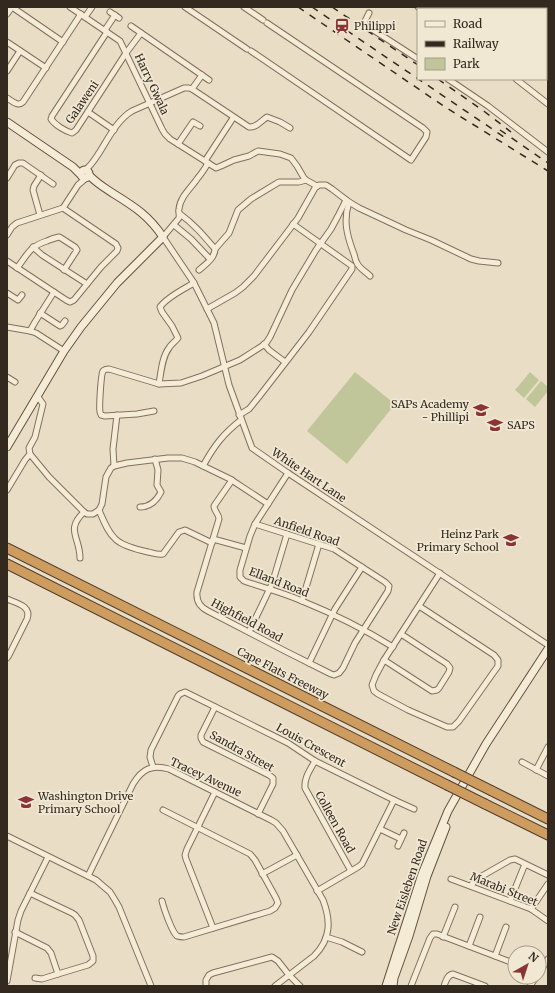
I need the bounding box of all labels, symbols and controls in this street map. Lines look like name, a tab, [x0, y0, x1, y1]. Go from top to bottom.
legend	[417, 8, 547, 80]
text: Road	[453, 16, 482, 31]
station icon: Philippi	[333, 17, 351, 35]
place label: Philippi	[354, 19, 396, 33]
text: Railway	[453, 36, 499, 51]
street label: Harry Gwala	[132, 51, 172, 117]
text: Park	[453, 56, 480, 71]
street label: Galaweni	[62, 77, 102, 126]
place label: SAPs Academy - Phillipi	[391, 397, 470, 424]
school or university icon: SAPs Academy - Phillipi	[472, 401, 490, 419]
school or university icon: SAPS	[486, 416, 504, 434]
place label: SAPS	[507, 418, 535, 432]
street label: White Hart Lane	[268, 444, 349, 505]
street label: Anfield Road	[272, 513, 342, 549]
place label: Heinz Park Primary School	[417, 527, 500, 554]
school or university icon: Heinz Park Primary School	[502, 531, 520, 549]
street label: Elland Road	[247, 564, 311, 600]
street label: Highfield Road	[209, 595, 285, 645]
street label: Cape Flats Freeway	[235, 644, 332, 702]
street label: Louis Crescent	[274, 720, 349, 770]
street label: Sandra Street	[207, 728, 277, 775]
street label: Tracey Avenue	[168, 754, 244, 800]
place label: Washington Drive Primary School	[37, 789, 134, 816]
street label: Colleen Road	[312, 789, 358, 856]
school or university icon: Washington Drive Primary School	[17, 793, 35, 811]
street label: New Eisleben Road	[384, 837, 430, 937]
street label: Marabi Street	[468, 869, 540, 909]
north arrow	[507, 945, 547, 985]
text: N	[526, 949, 541, 966]

